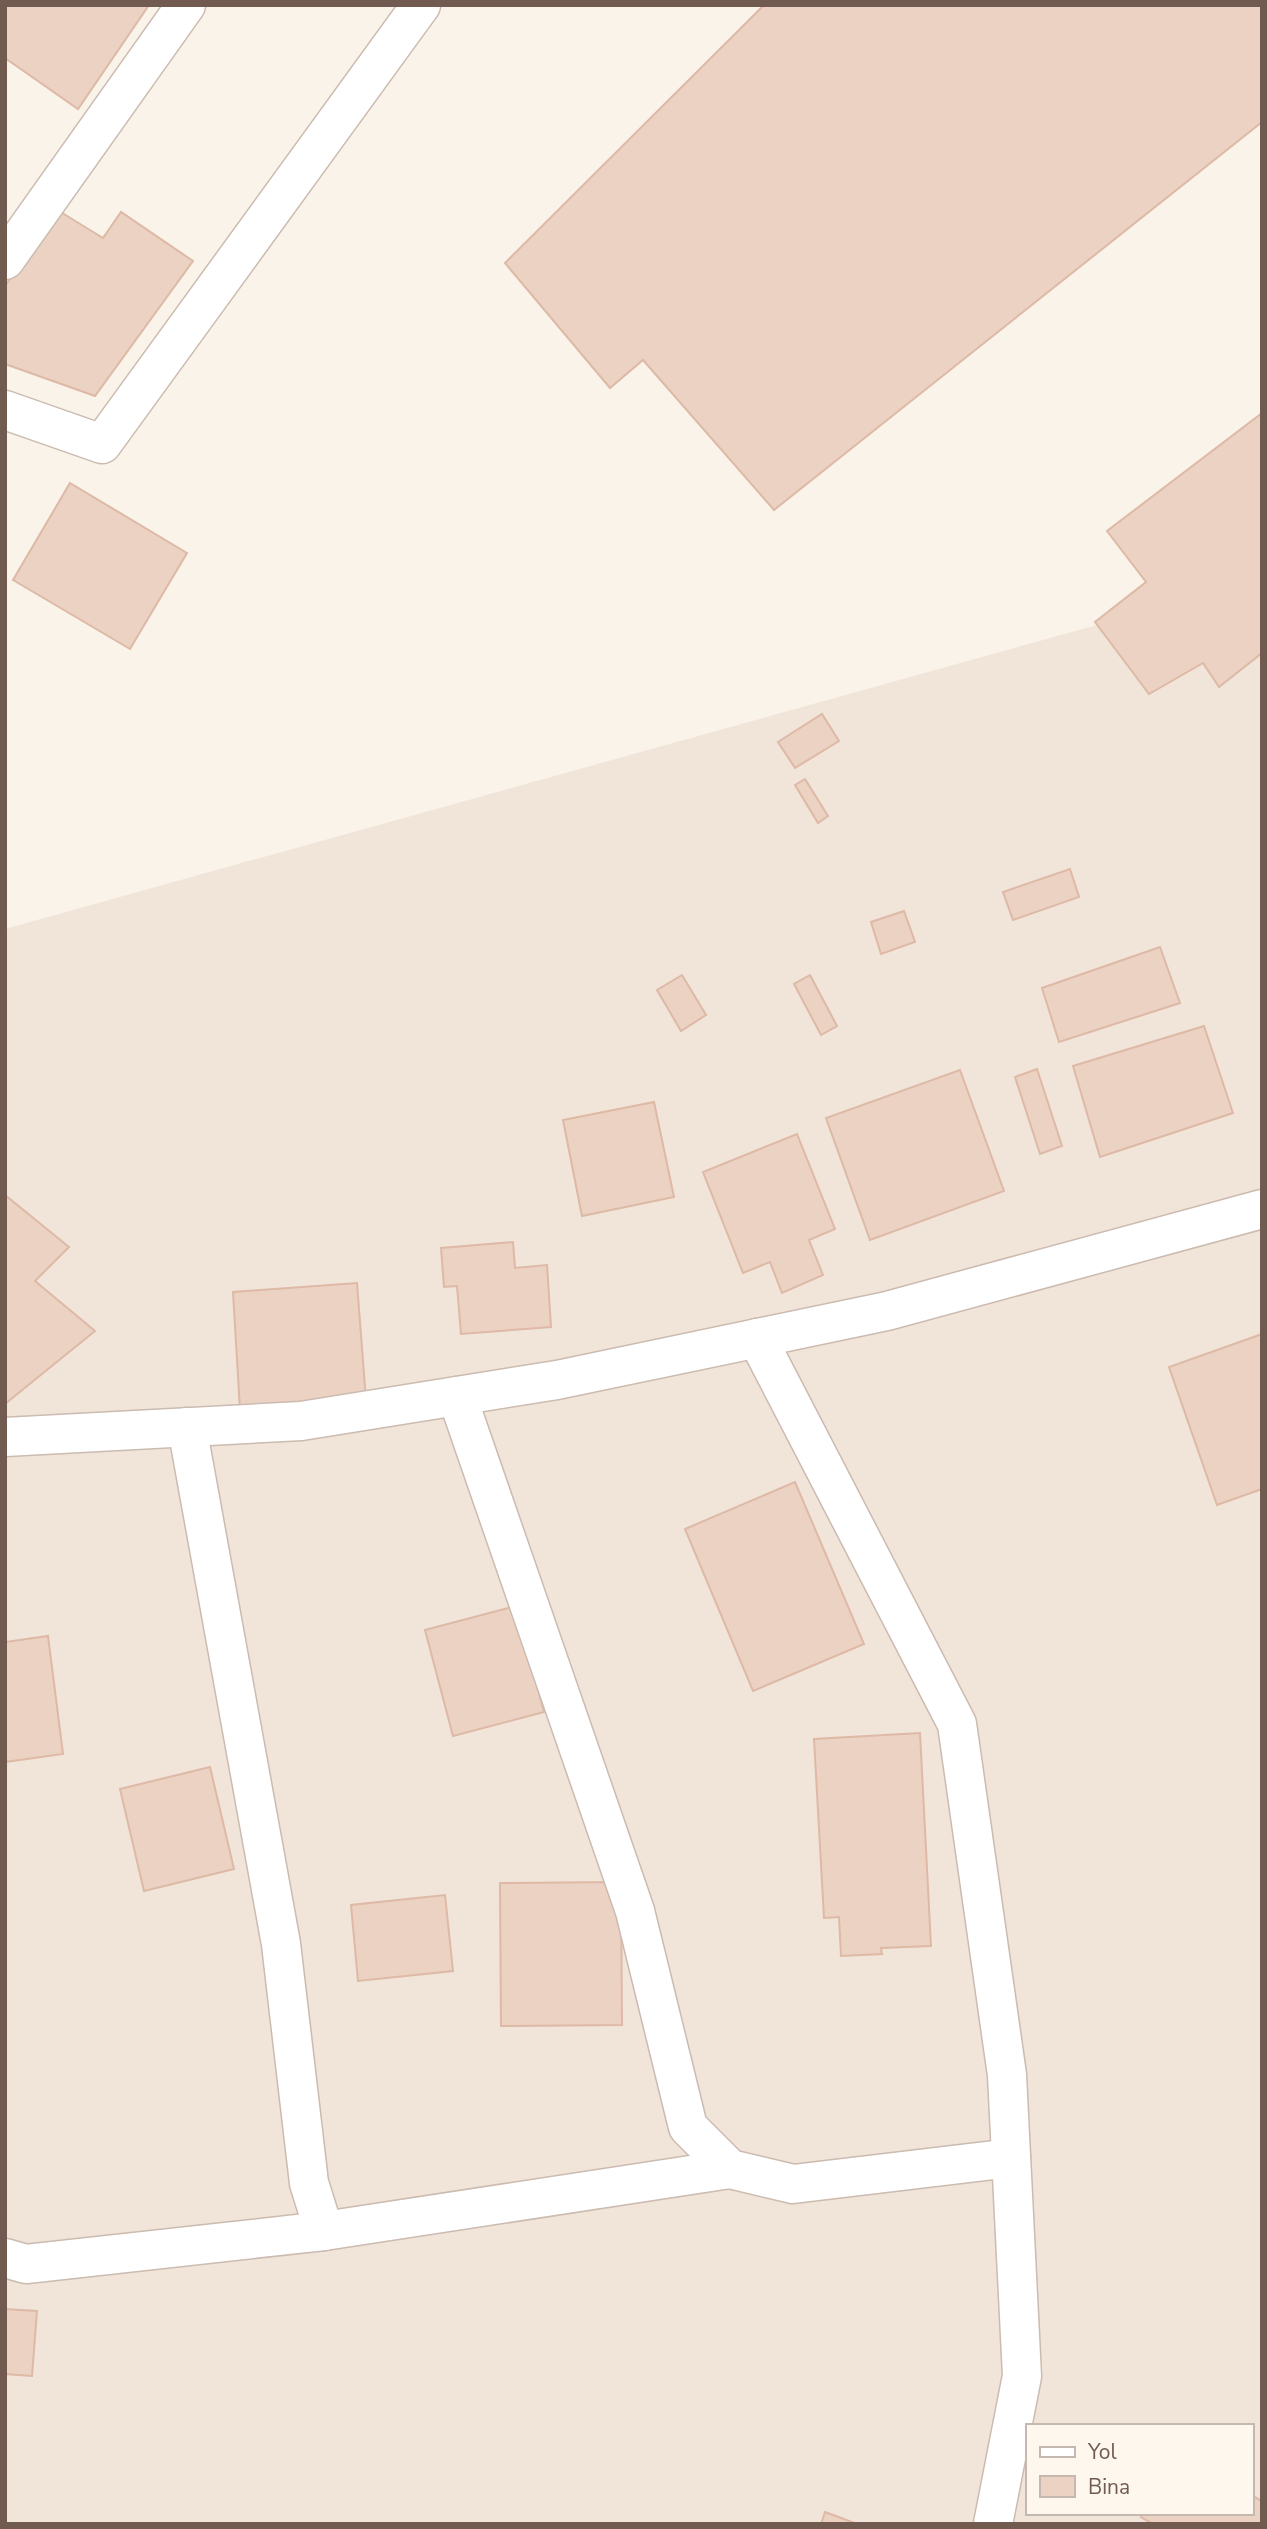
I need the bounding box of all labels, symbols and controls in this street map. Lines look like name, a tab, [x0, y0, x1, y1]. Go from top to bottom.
legend	[1026, 2424, 1253, 2515]
text: Yol	[1087, 2438, 1118, 2466]
text: Bina	[1088, 2473, 1130, 2501]

